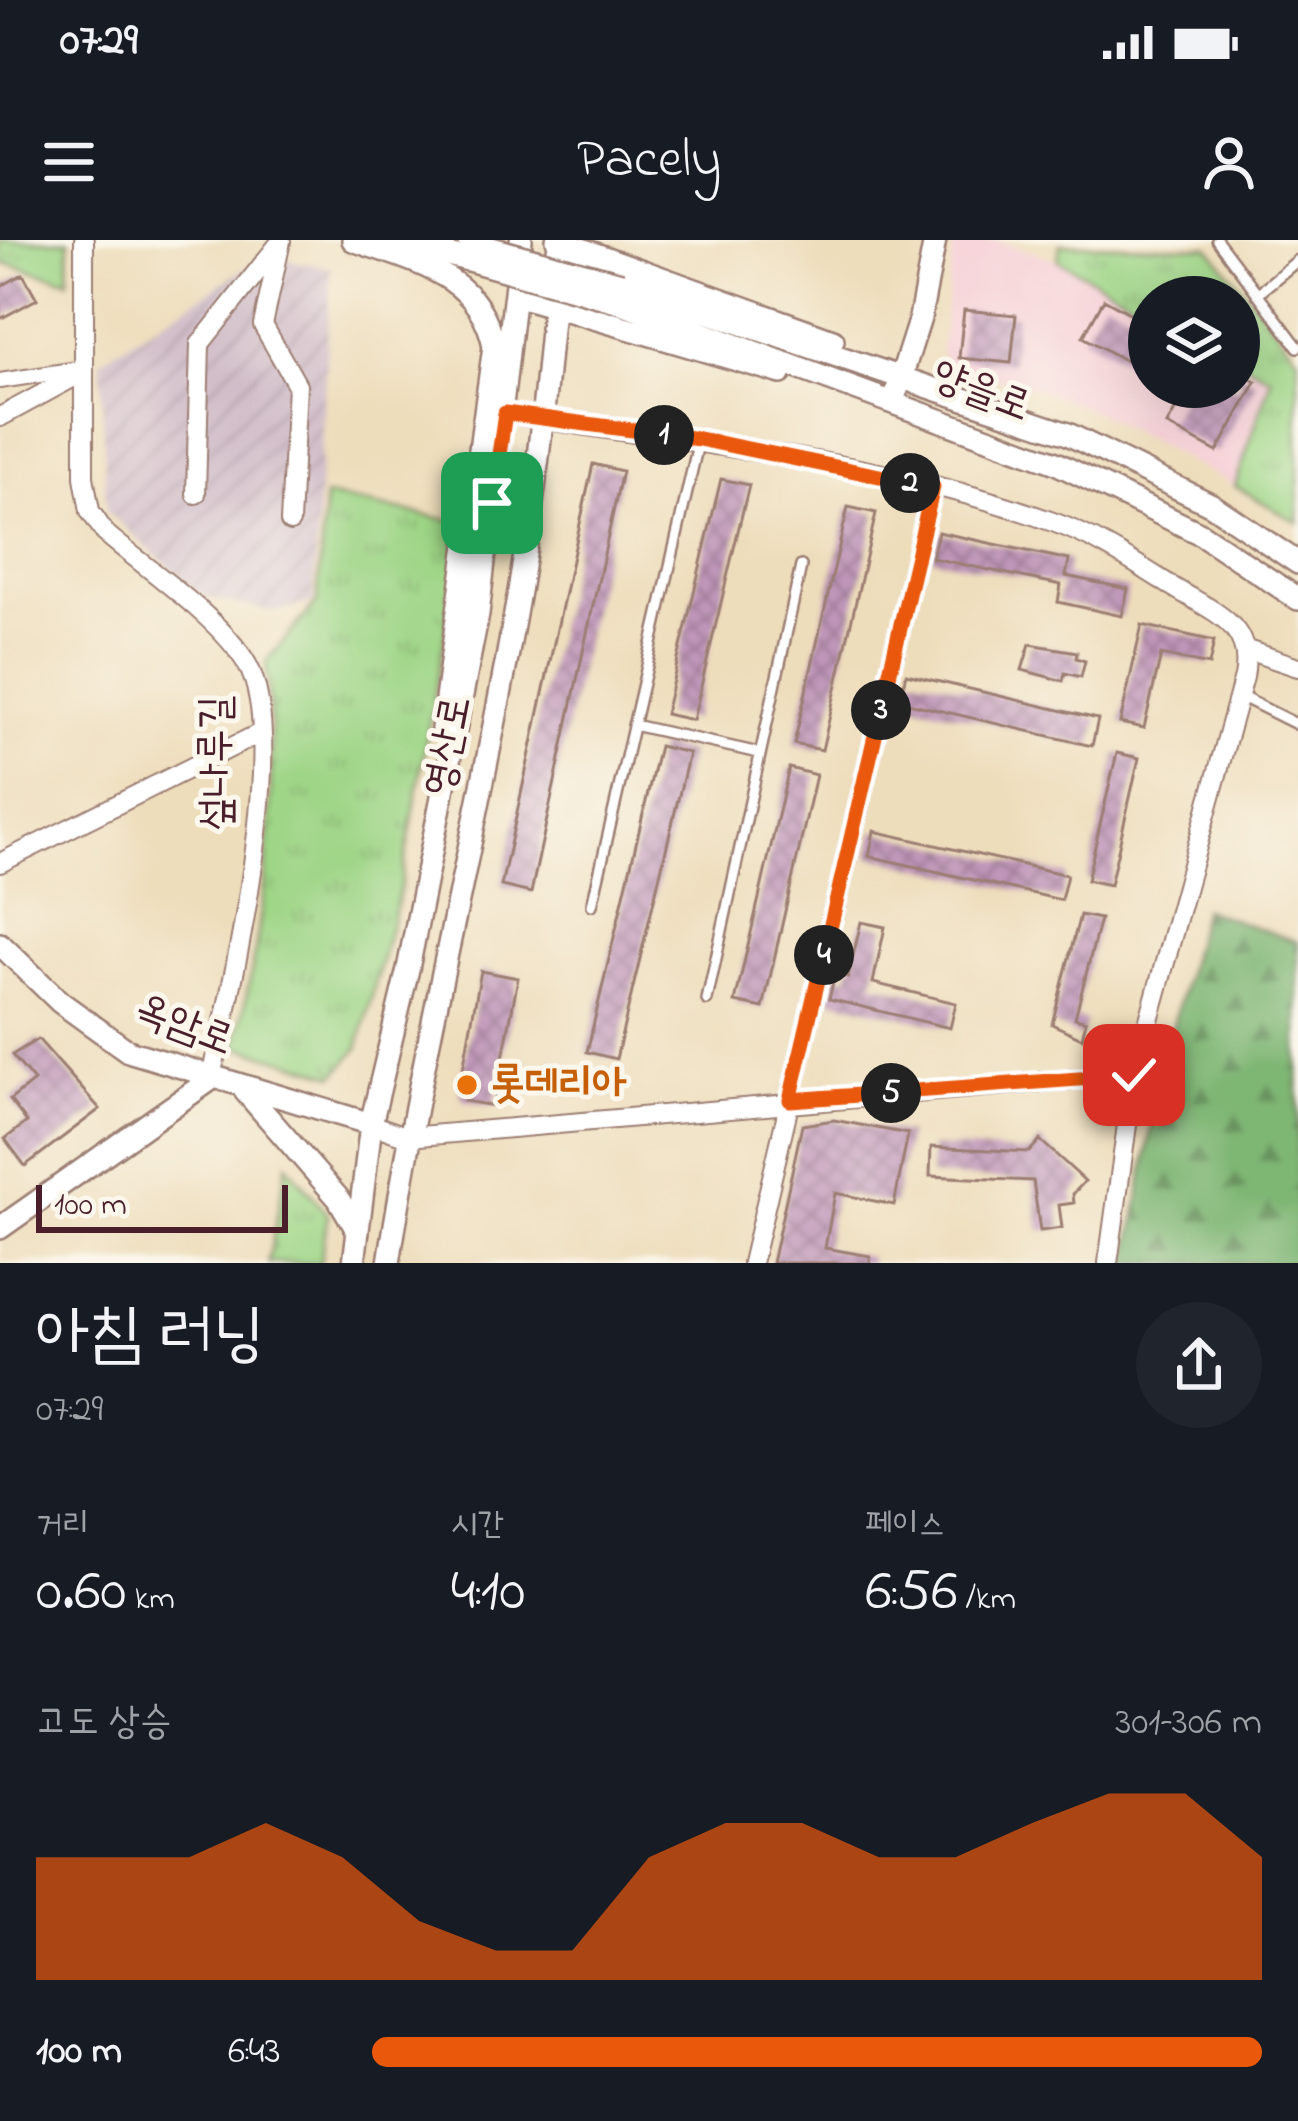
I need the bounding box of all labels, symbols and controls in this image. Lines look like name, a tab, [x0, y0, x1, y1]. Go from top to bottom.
text: 07:29	[60, 9, 138, 75]
text: Pacely	[577, 123, 721, 201]
icon: menu	[36, 129, 102, 195]
icon: person	[1196, 129, 1262, 195]
map controls	[1128, 276, 1260, 408]
button: layers	[1128, 276, 1260, 408]
street label: 양을로	[923, 345, 1039, 439]
pin: 1	[634, 405, 694, 465]
text: 1	[659, 411, 669, 459]
pin	[441, 452, 543, 554]
pin: 2	[880, 453, 940, 513]
text: 2	[902, 459, 918, 507]
icon: arrive	[459, 470, 525, 536]
pin: 3	[851, 680, 911, 740]
text: 3	[874, 686, 888, 734]
street label: 영산로	[409, 690, 489, 802]
street label: 섶나루길	[187, 695, 248, 831]
pin: 4	[794, 925, 854, 985]
text: 4	[817, 931, 831, 979]
street label: 옥암로	[126, 979, 242, 1073]
pin	[1083, 1024, 1185, 1126]
icon: check	[1101, 1042, 1167, 1108]
place label: 롯데리아	[491, 1055, 626, 1116]
pin: 5	[861, 1063, 921, 1123]
text: 5	[882, 1069, 900, 1117]
marker: 롯데리아	[454, 1072, 480, 1098]
scale bar	[36, 1179, 288, 1232]
text: 100 m	[54, 1182, 127, 1230]
text: 아침 러닝	[36, 1289, 265, 1385]
button: share	[1136, 1302, 1262, 1428]
text: 07:29	[36, 1382, 103, 1439]
text: 거리	[36, 1502, 89, 1550]
text: 시간	[451, 1502, 504, 1550]
text: 페이스	[865, 1502, 945, 1550]
text: 0.60	[36, 1550, 126, 1637]
text: 4:10	[451, 1550, 525, 1637]
text: 6:56	[865, 1550, 958, 1637]
text: km	[126, 1576, 175, 1624]
text: /km	[958, 1576, 1016, 1624]
text: 고도 상승	[36, 1695, 171, 1752]
text: 301–306 m	[1115, 1695, 1262, 1752]
text: 100 m	[36, 2024, 122, 2081]
text: 6:43	[228, 2024, 281, 2081]

